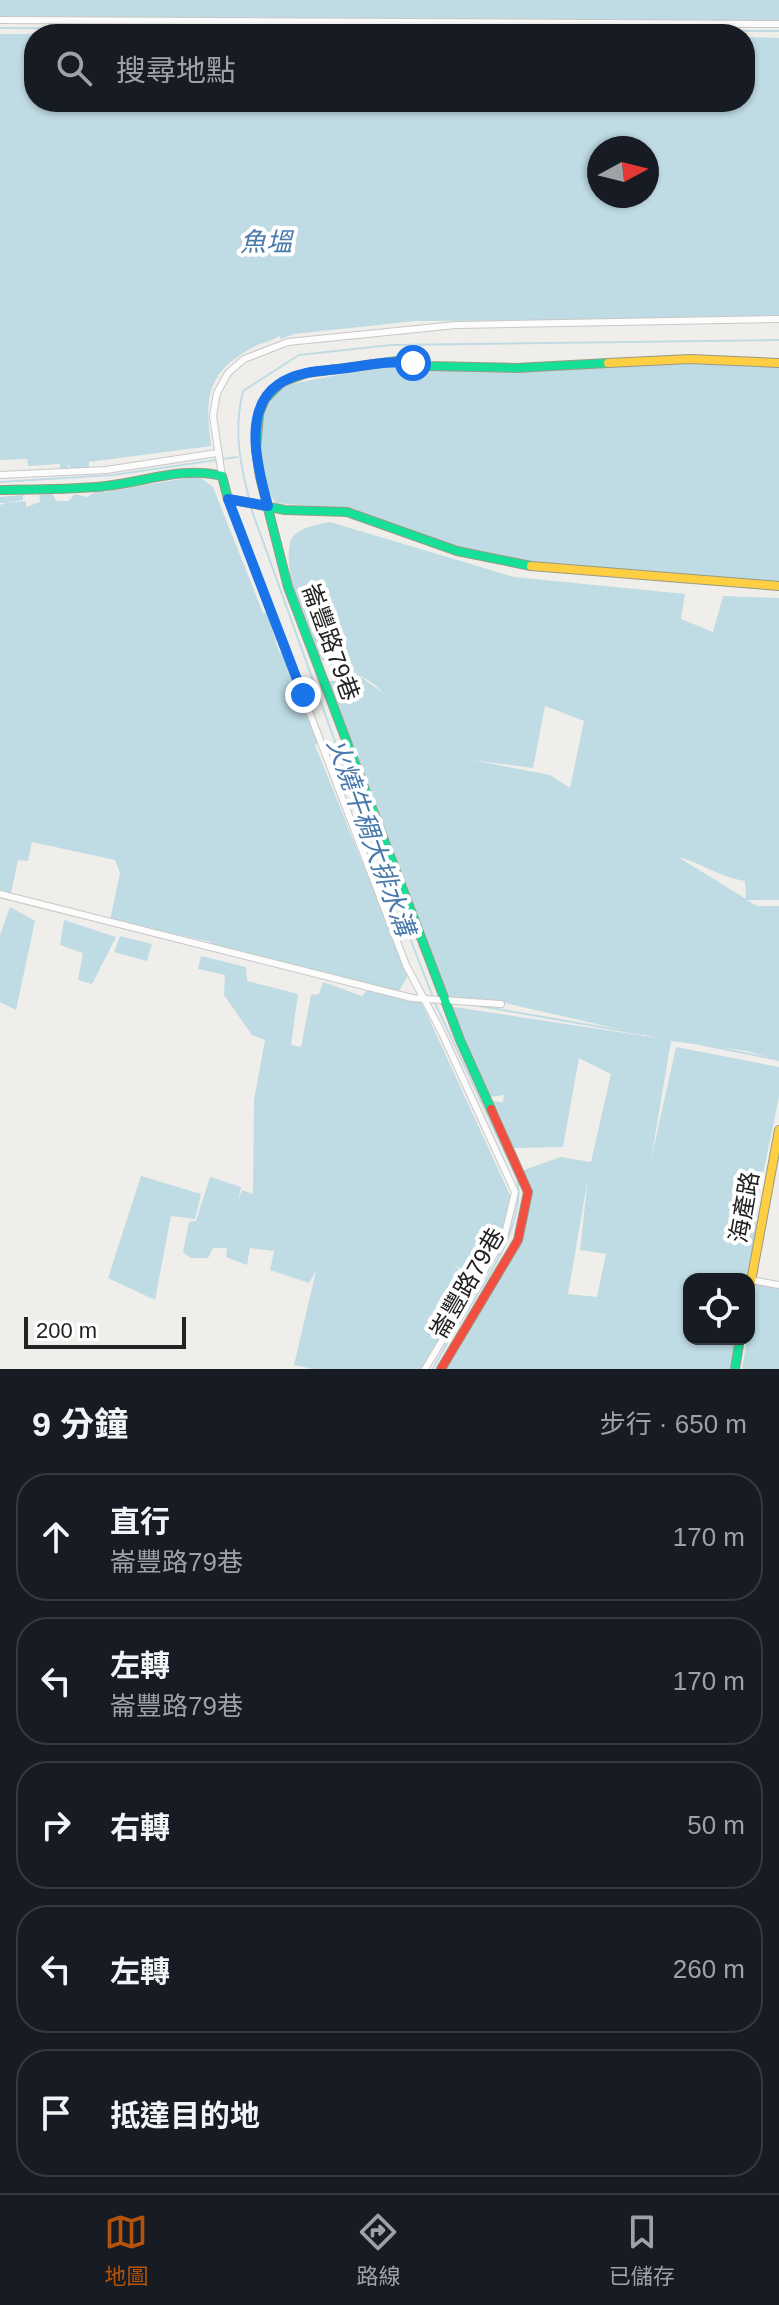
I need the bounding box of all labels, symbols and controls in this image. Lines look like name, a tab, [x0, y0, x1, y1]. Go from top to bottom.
search box	[24, 24, 755, 112]
icon: search	[52, 46, 96, 90]
text: 搜尋地點	[116, 54, 236, 87]
north arrow	[587, 136, 659, 208]
water label: 魚塭	[240, 227, 295, 257]
route start	[395, 345, 431, 381]
street label: 崙豐路79巷	[297, 580, 365, 704]
route end	[285, 677, 321, 713]
water label: 火燒牛稠大排水溝	[321, 734, 422, 944]
street label: 海產路	[724, 1169, 764, 1245]
street label: 崙豐路79巷	[425, 1223, 509, 1343]
map controls	[683, 1273, 755, 1345]
button: locate	[683, 1273, 755, 1345]
scale bar	[24, 1313, 186, 1349]
text: 200 m	[36, 1318, 97, 1343]
text: 9 分鐘	[32, 1405, 128, 1443]
text: 步行 · 650 m	[600, 1409, 747, 1439]
text: 直行	[110, 1505, 170, 1538]
icon: ahead	[34, 1515, 78, 1559]
text: 170 m	[673, 1522, 745, 1552]
text: 崙豐路79巷	[110, 1547, 243, 1577]
text: 左轉	[110, 1649, 170, 1682]
icon: left	[34, 1659, 78, 1703]
text: 170 m	[673, 1666, 745, 1696]
text: 崙豐路79巷	[110, 1691, 243, 1721]
icon: right	[34, 1803, 78, 1847]
text: 50 m	[687, 1810, 745, 1840]
text: 右轉	[110, 1811, 170, 1844]
icon: left	[34, 1947, 78, 1991]
text: 260 m	[673, 1954, 745, 1984]
text: 左轉	[110, 1955, 170, 1988]
icon: arrive	[34, 2091, 78, 2135]
text: 抵達目的地	[110, 2099, 260, 2132]
tab: 地圖	[104, 2210, 148, 2290]
tab: 路線	[356, 2210, 401, 2290]
tab: 已儲存	[609, 2210, 675, 2290]

